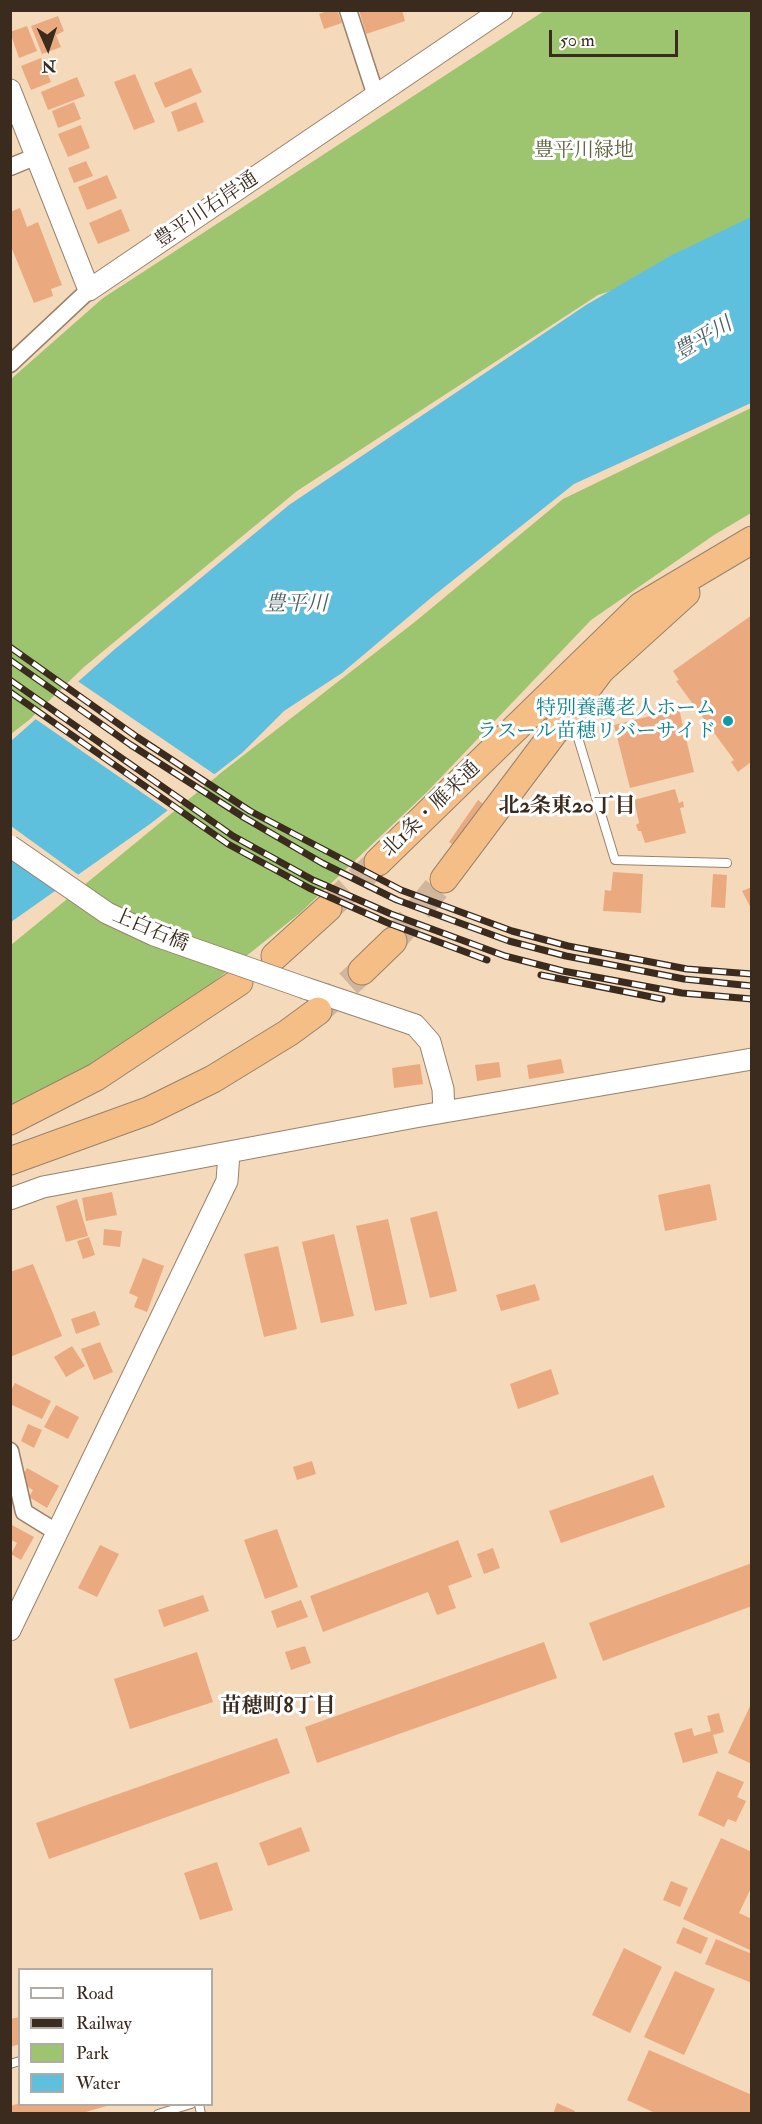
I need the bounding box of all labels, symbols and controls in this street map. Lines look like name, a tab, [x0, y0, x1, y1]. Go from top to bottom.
north arrow	[18, 18, 78, 78]
scale bar	[552, 18, 681, 56]
text: 50 m	[560, 29, 595, 52]
text: N	[41, 56, 57, 76]
park label: 豊平川緑地	[534, 140, 634, 164]
street label: 豊平川右岸通	[151, 168, 263, 254]
water label: 豊平川	[671, 313, 737, 367]
water label: 豊平川	[265, 592, 327, 618]
place label: 特別養護老人ホーム ラスール苗穂リバーサイド	[477, 698, 716, 745]
marker: 特別養護老人ホーム ラスール苗穂リバーサイド	[721, 714, 735, 728]
street label: 北1条・雁来通	[378, 757, 486, 863]
district label: 北2条東20丁目	[498, 794, 636, 820]
street label: 上白石橋	[108, 904, 192, 958]
district label: 苗穂町8丁目	[221, 1694, 335, 1720]
legend	[18, 1968, 213, 2106]
text: Road	[76, 1982, 114, 2005]
text: Railway	[76, 2012, 132, 2035]
text: Park	[76, 2042, 109, 2065]
text: Water	[76, 2072, 120, 2095]

